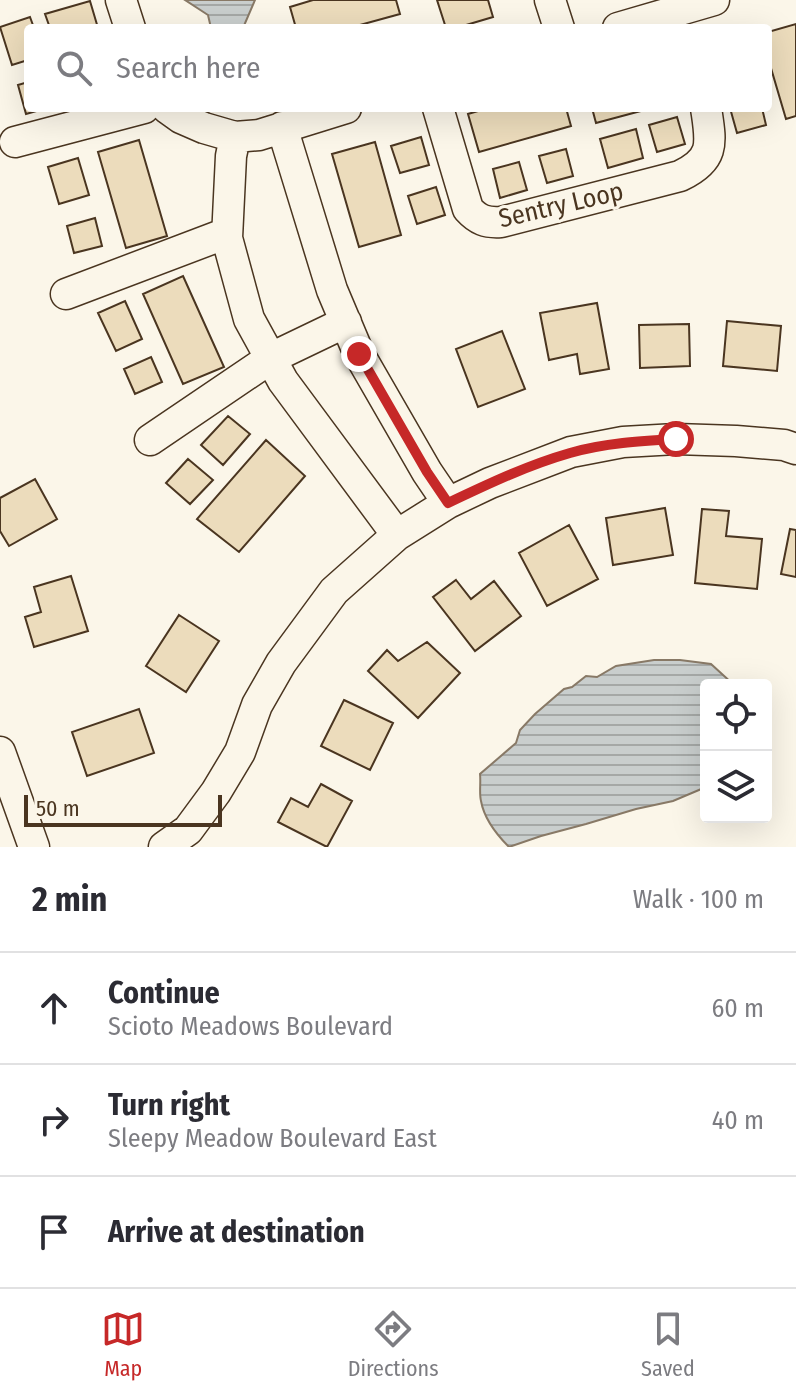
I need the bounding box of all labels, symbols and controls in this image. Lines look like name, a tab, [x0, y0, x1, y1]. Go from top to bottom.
search box	[24, 24, 772, 112]
icon: search	[52, 46, 96, 90]
text: Search here	[116, 50, 261, 86]
street label: Sentry Loop	[496, 176, 626, 234]
route end	[341, 336, 377, 372]
route start	[658, 421, 694, 457]
map controls	[700, 679, 772, 823]
button: locate	[700, 679, 772, 751]
button: layers	[700, 751, 772, 823]
scale bar	[24, 791, 222, 827]
text: 50 m	[36, 795, 80, 822]
text: 2 min	[32, 879, 107, 920]
text: Walk · 100 m	[633, 884, 764, 915]
text: Continue	[108, 975, 220, 1011]
icon: ahead	[32, 986, 76, 1030]
text: 60 m	[711, 993, 764, 1024]
text: Scioto Meadows Boulevard	[108, 1011, 393, 1042]
text: Turn right	[108, 1087, 230, 1123]
icon: right	[32, 1098, 76, 1142]
text: 40 m	[712, 1105, 764, 1136]
text: Sleepy Meadow Boulevard East	[108, 1123, 437, 1154]
icon: arrive	[32, 1210, 76, 1254]
text: Arrive at destination	[108, 1214, 365, 1250]
tab: Map	[101, 1307, 145, 1382]
tab: Directions	[348, 1307, 439, 1382]
tab: Saved	[641, 1307, 695, 1382]

